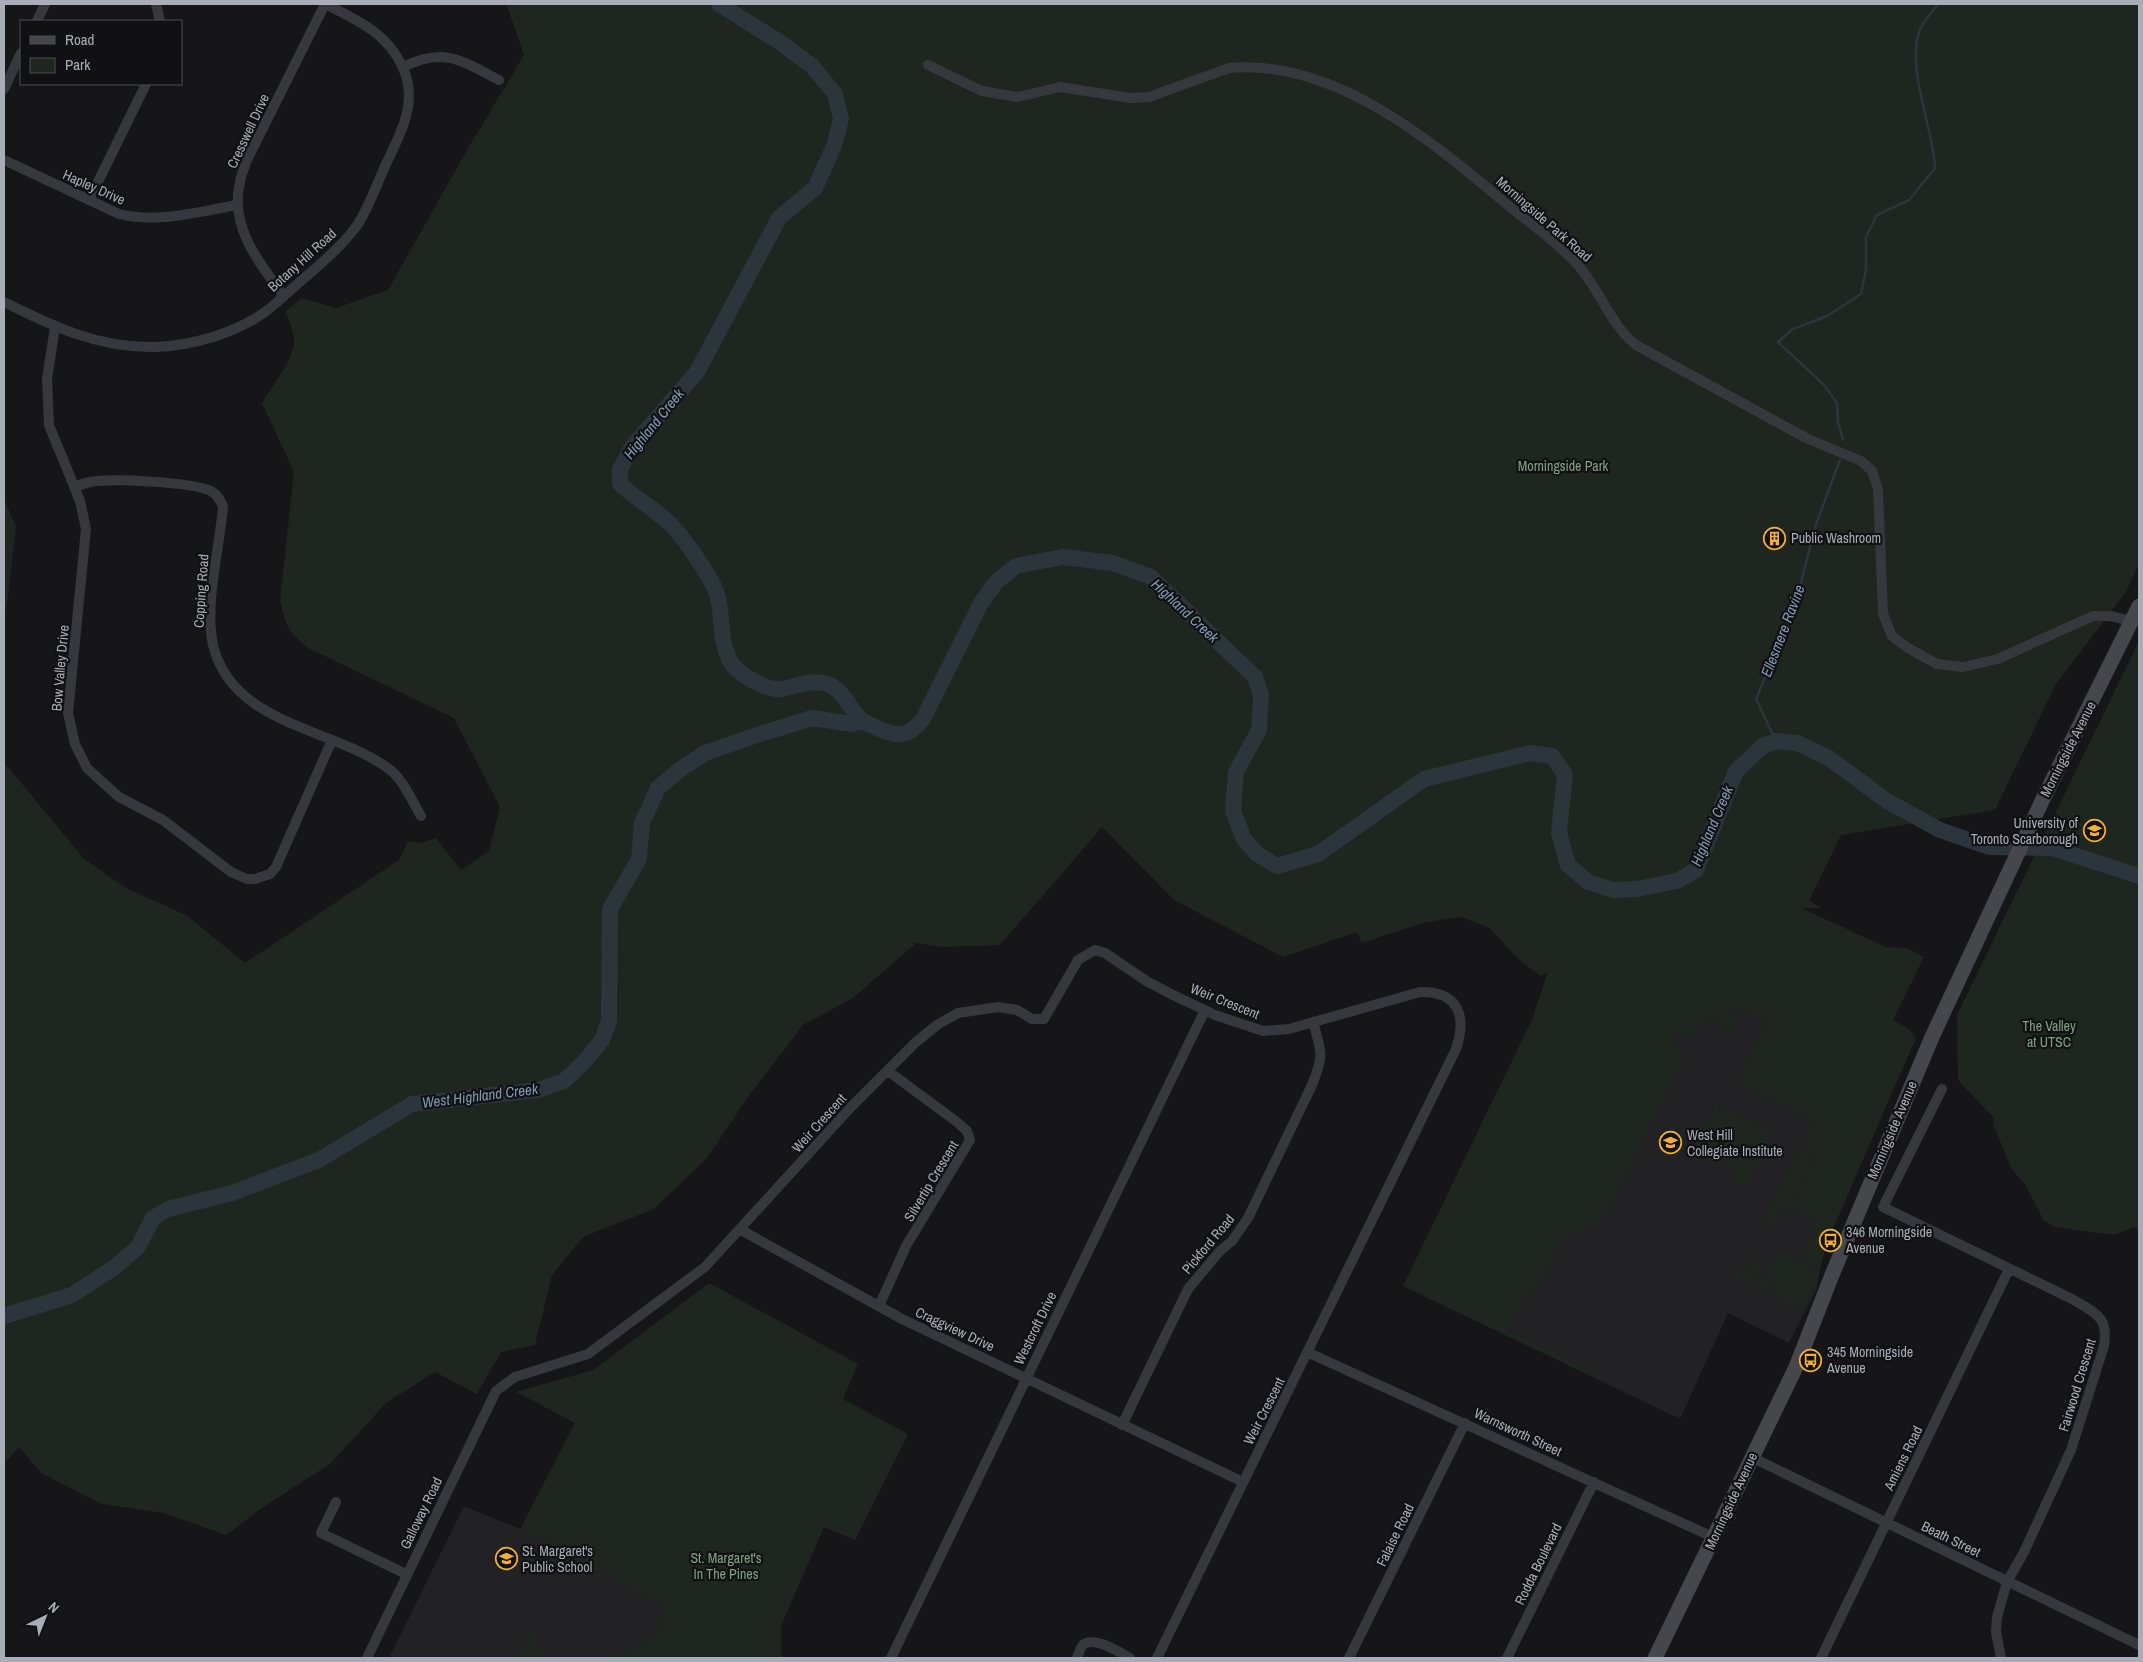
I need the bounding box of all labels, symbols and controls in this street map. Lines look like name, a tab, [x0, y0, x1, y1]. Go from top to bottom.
legend	[20, 20, 182, 85]
text: Road	[65, 29, 94, 50]
text: Park	[65, 54, 91, 75]
street label: Cresswell Drive	[223, 91, 273, 171]
street label: Hapley Drive	[60, 165, 128, 209]
street label: Morningside Park Road	[1492, 172, 1596, 266]
street label: Botany Hill Road	[264, 224, 340, 296]
water label: Highland Creek	[619, 383, 689, 464]
park label: Morningside Park	[1518, 457, 1609, 475]
building icon: Public Washroom	[1763, 526, 1787, 550]
place label: Public Washroom	[1791, 529, 1881, 547]
street label: Copping Road	[189, 553, 213, 629]
water label: Highland Creek	[1147, 574, 1224, 648]
water label: Ellesmere Ravine	[1755, 582, 1810, 680]
street label: Bow Valley Drive	[47, 624, 73, 712]
street label: Morningside Avenue	[2036, 698, 2100, 800]
water label: Highland Creek	[1685, 782, 1738, 869]
place label: University of Toronto Scarborough	[1971, 814, 2079, 848]
school or university icon: University of Toronto Scarborough	[2082, 819, 2106, 843]
street label: Weir Crescent	[1188, 979, 1262, 1023]
park label: The Valley at UTSC	[2022, 1017, 2076, 1051]
water label: West Highland Creek	[421, 1078, 540, 1113]
street label: Morningside Avenue	[1863, 1078, 1921, 1182]
street label: Weir Crescent	[788, 1090, 850, 1156]
place label: West Hill Collegiate Institute	[1687, 1126, 1783, 1160]
school or university icon: West Hill Collegiate Institute	[1659, 1131, 1683, 1155]
street label: Silvertip Crescent	[900, 1137, 962, 1225]
street label: Pickford Road	[1178, 1210, 1238, 1278]
place label: 346 Morningside Avenue	[1845, 1223, 1932, 1257]
bus stop icon: 346 Morningside Avenue	[1818, 1228, 1842, 1252]
street label: Westcroft Drive	[1010, 1289, 1060, 1367]
street label: Craggview Drive	[912, 1303, 998, 1355]
street label: Fairwood Crescent	[2054, 1336, 2100, 1434]
place label: 345 Morningside Avenue	[1826, 1343, 1913, 1377]
bus stop icon: 345 Morningside Avenue	[1799, 1348, 1823, 1372]
street label: Weir Crescent	[1239, 1374, 1289, 1448]
street label: Warnsworth Street	[1471, 1404, 1565, 1460]
street label: Amiens Road	[1879, 1423, 1926, 1494]
street label: Morningside Avenue	[1701, 1450, 1761, 1552]
street label: Galloway Road	[396, 1474, 446, 1552]
street label: Falaise Road	[1372, 1501, 1418, 1569]
street label: Beath Street	[1918, 1517, 1984, 1561]
street label: Rodda Boulevard	[1510, 1520, 1566, 1608]
place label: St. Margaret's Public School	[522, 1542, 593, 1576]
school or university icon: St. Margaret's Public School	[494, 1547, 518, 1571]
park label: St. Margaret's In The Pines	[690, 1549, 762, 1583]
north arrow	[20, 1592, 70, 1642]
text: N	[45, 1598, 63, 1617]

